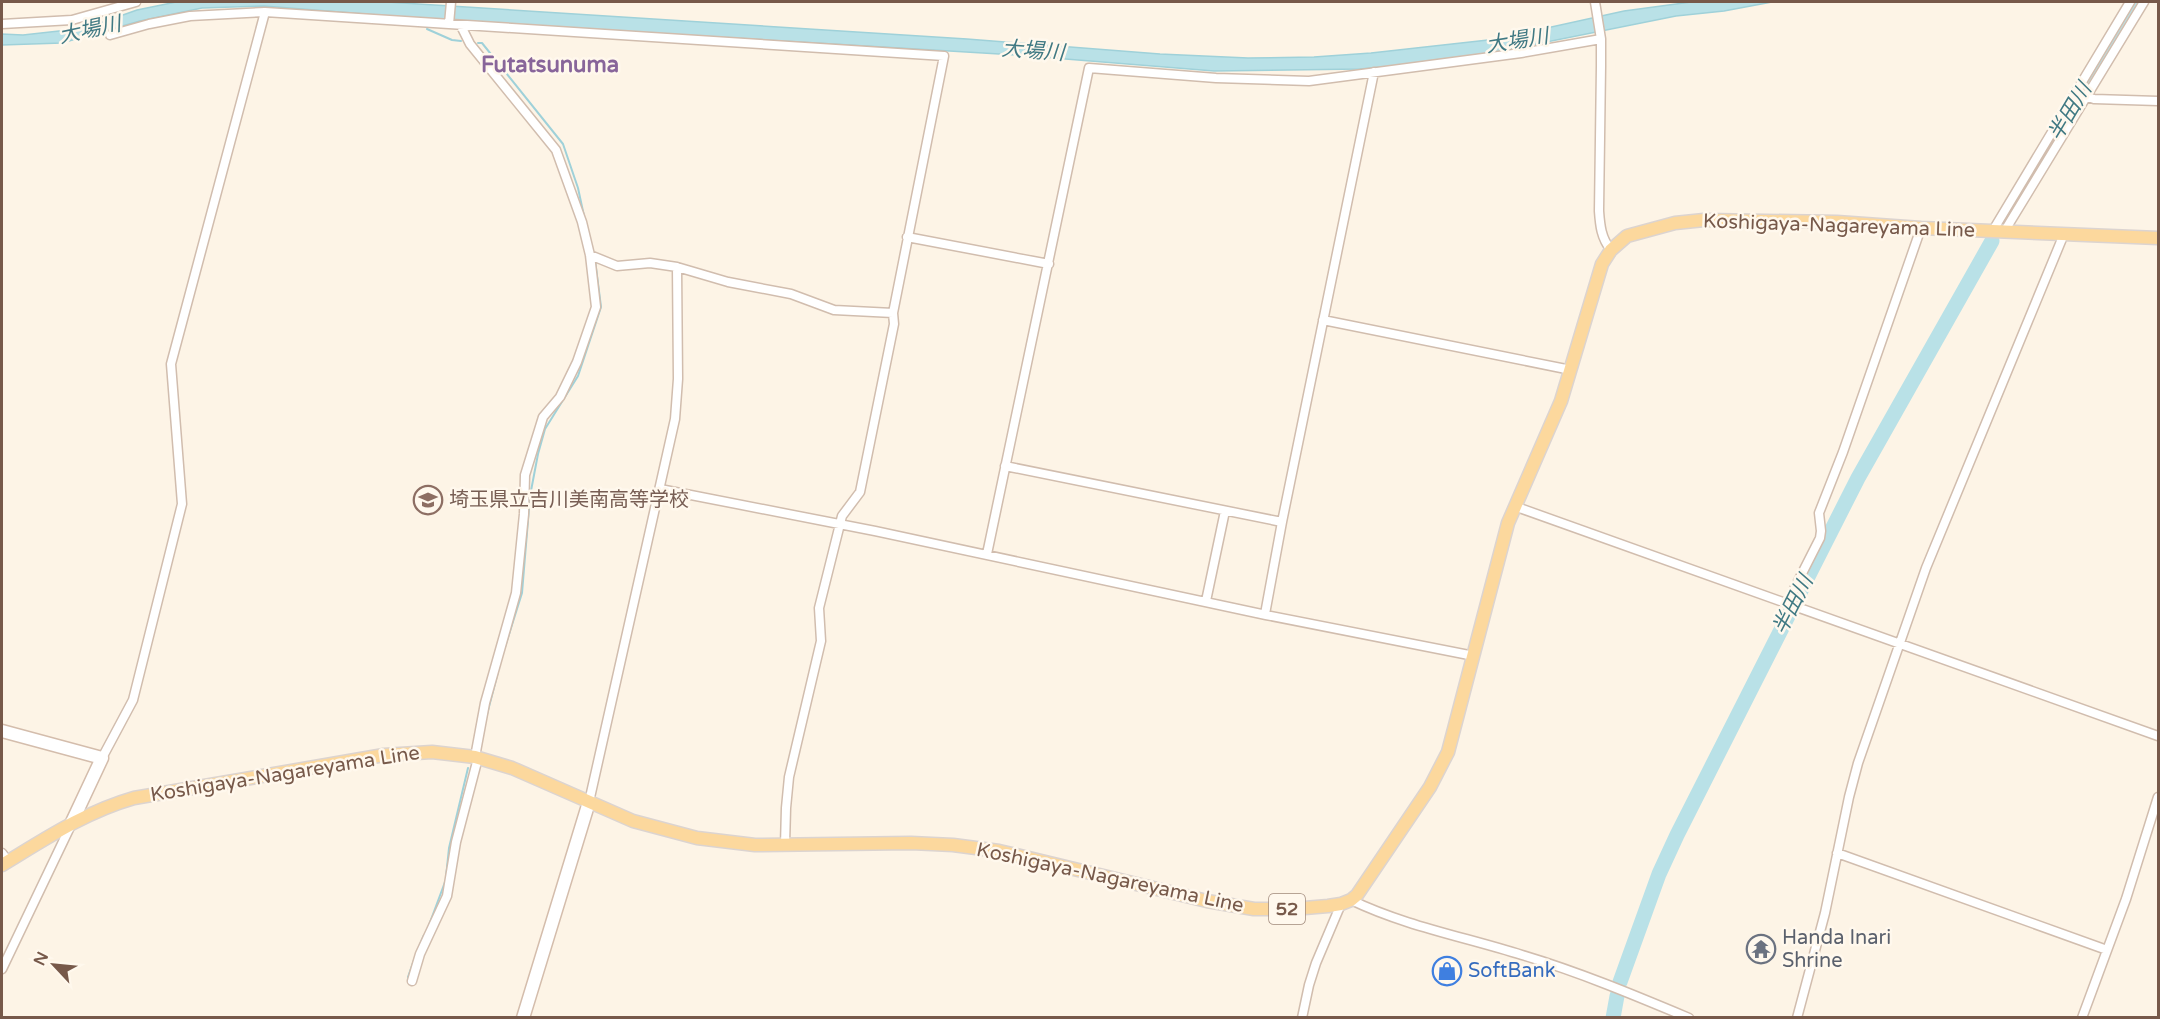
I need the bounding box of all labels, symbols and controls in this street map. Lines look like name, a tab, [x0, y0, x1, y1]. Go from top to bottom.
water label: 大場川	[57, 11, 125, 49]
water label: 大場川	[1484, 23, 1552, 58]
water label: 大場川	[1001, 36, 1067, 66]
district label: Futatsunuma	[481, 52, 619, 78]
water label: 半田川	[2043, 77, 2098, 145]
street label: Koshigaya-Nagareyama Line	[1702, 209, 1976, 243]
school or university icon: 埼玉県立吉川美南高等学校	[412, 484, 444, 516]
place label: 埼玉県立吉川美南高等学校	[449, 488, 689, 512]
water label: 半田川	[1768, 569, 1819, 639]
street label: Koshigaya-Nagareyama Line	[149, 741, 421, 807]
street label: Koshigaya-Nagareyama Line	[974, 838, 1246, 918]
road number: 52	[1269, 894, 1305, 924]
place label: Handa Inari Shrine	[1782, 926, 1891, 973]
temple icon: Handa Inari Shrine	[1745, 933, 1777, 965]
north arrow	[24, 935, 84, 995]
text: N	[30, 949, 53, 969]
shop icon: SoftBank	[1431, 955, 1463, 987]
place label: SoftBank	[1468, 959, 1556, 983]

